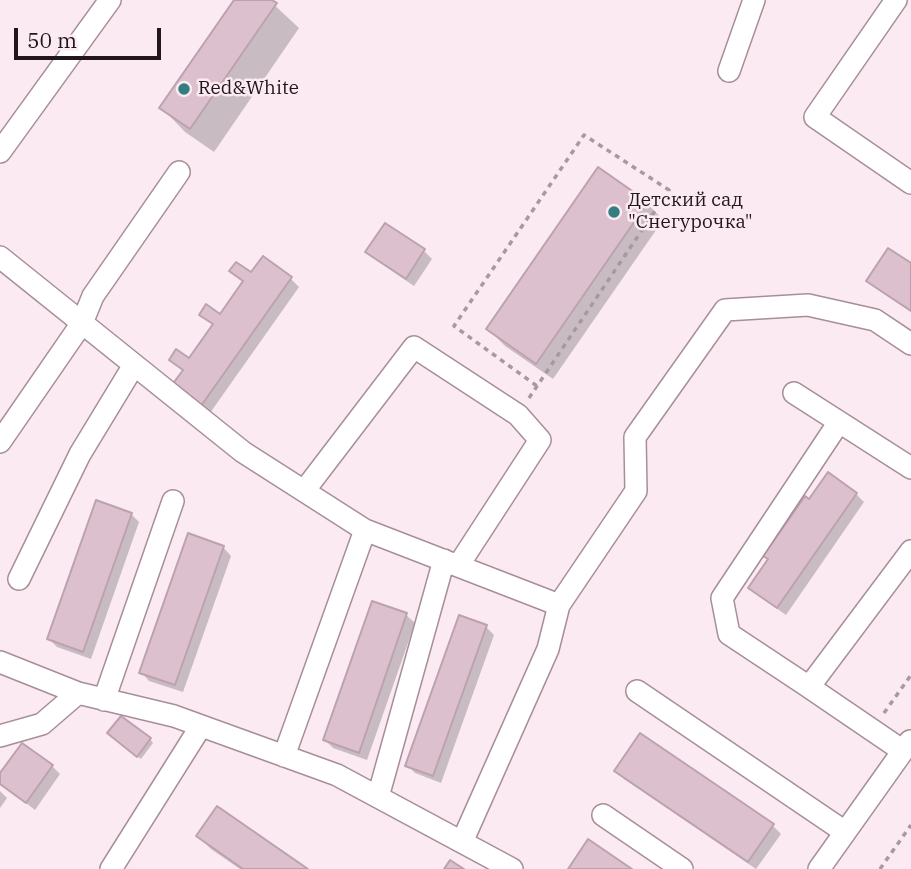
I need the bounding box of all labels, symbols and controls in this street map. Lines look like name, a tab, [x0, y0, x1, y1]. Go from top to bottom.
scale bar	[18, 14, 164, 58]
text: 50 m	[27, 26, 77, 54]
place label: Red&White	[198, 78, 299, 100]
marker: Red&White	[176, 81, 192, 97]
place label: Детский сад "Снегурочка"	[628, 190, 753, 234]
marker: Детский сад "Снегурочка"	[606, 204, 622, 220]

